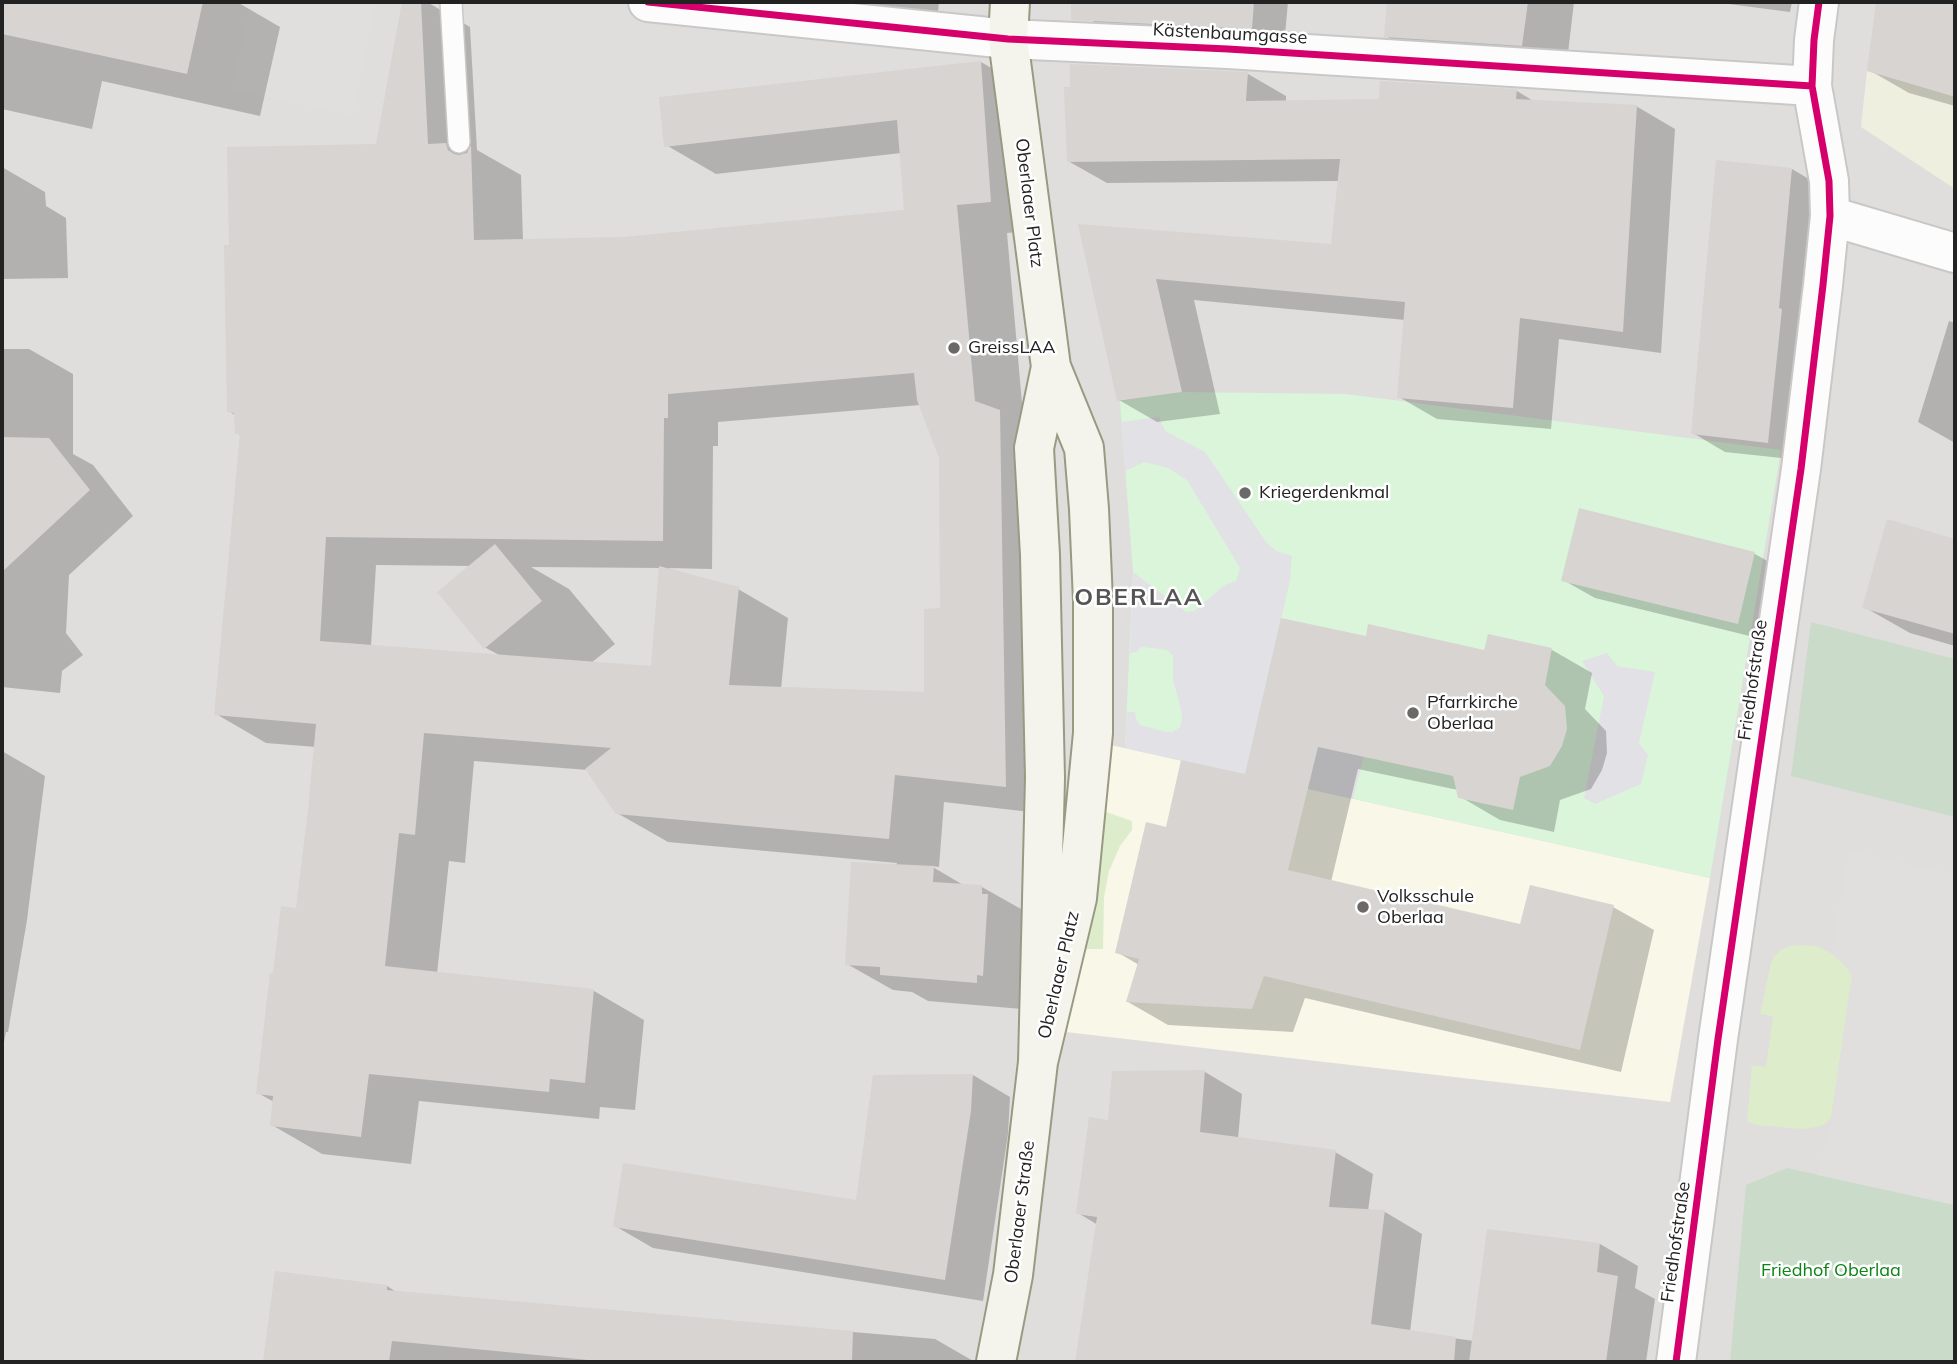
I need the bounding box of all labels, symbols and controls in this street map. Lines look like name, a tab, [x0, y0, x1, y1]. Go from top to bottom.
street label: Kästenbaumgasse	[1152, 19, 1308, 49]
street label: Oberlaaer Platz	[1010, 137, 1048, 269]
place label: GreissLAA	[968, 337, 1055, 359]
marker: GreissLAA	[946, 340, 962, 356]
place label: Kriegerdenkmal	[1259, 482, 1389, 504]
marker: Kriegerdenkmal	[1237, 485, 1253, 501]
district label: OBERLAA	[1075, 584, 1203, 612]
street label: Friedhofstraße	[1734, 618, 1772, 742]
place label: Pfarrkirche Oberlaa	[1427, 692, 1518, 734]
marker: Pfarrkirche Oberlaa	[1405, 705, 1421, 721]
place label: Volksschule Oberlaa	[1377, 886, 1474, 928]
marker: Volksschule Oberlaa	[1355, 899, 1371, 915]
street label: Oberlaaer Platz	[1034, 909, 1084, 1041]
street label: Oberlaaer Straße	[1001, 1139, 1039, 1285]
street label: Friedhofstraße	[1657, 1180, 1695, 1304]
park label: Friedhof Oberlaa	[1761, 1260, 1901, 1282]

